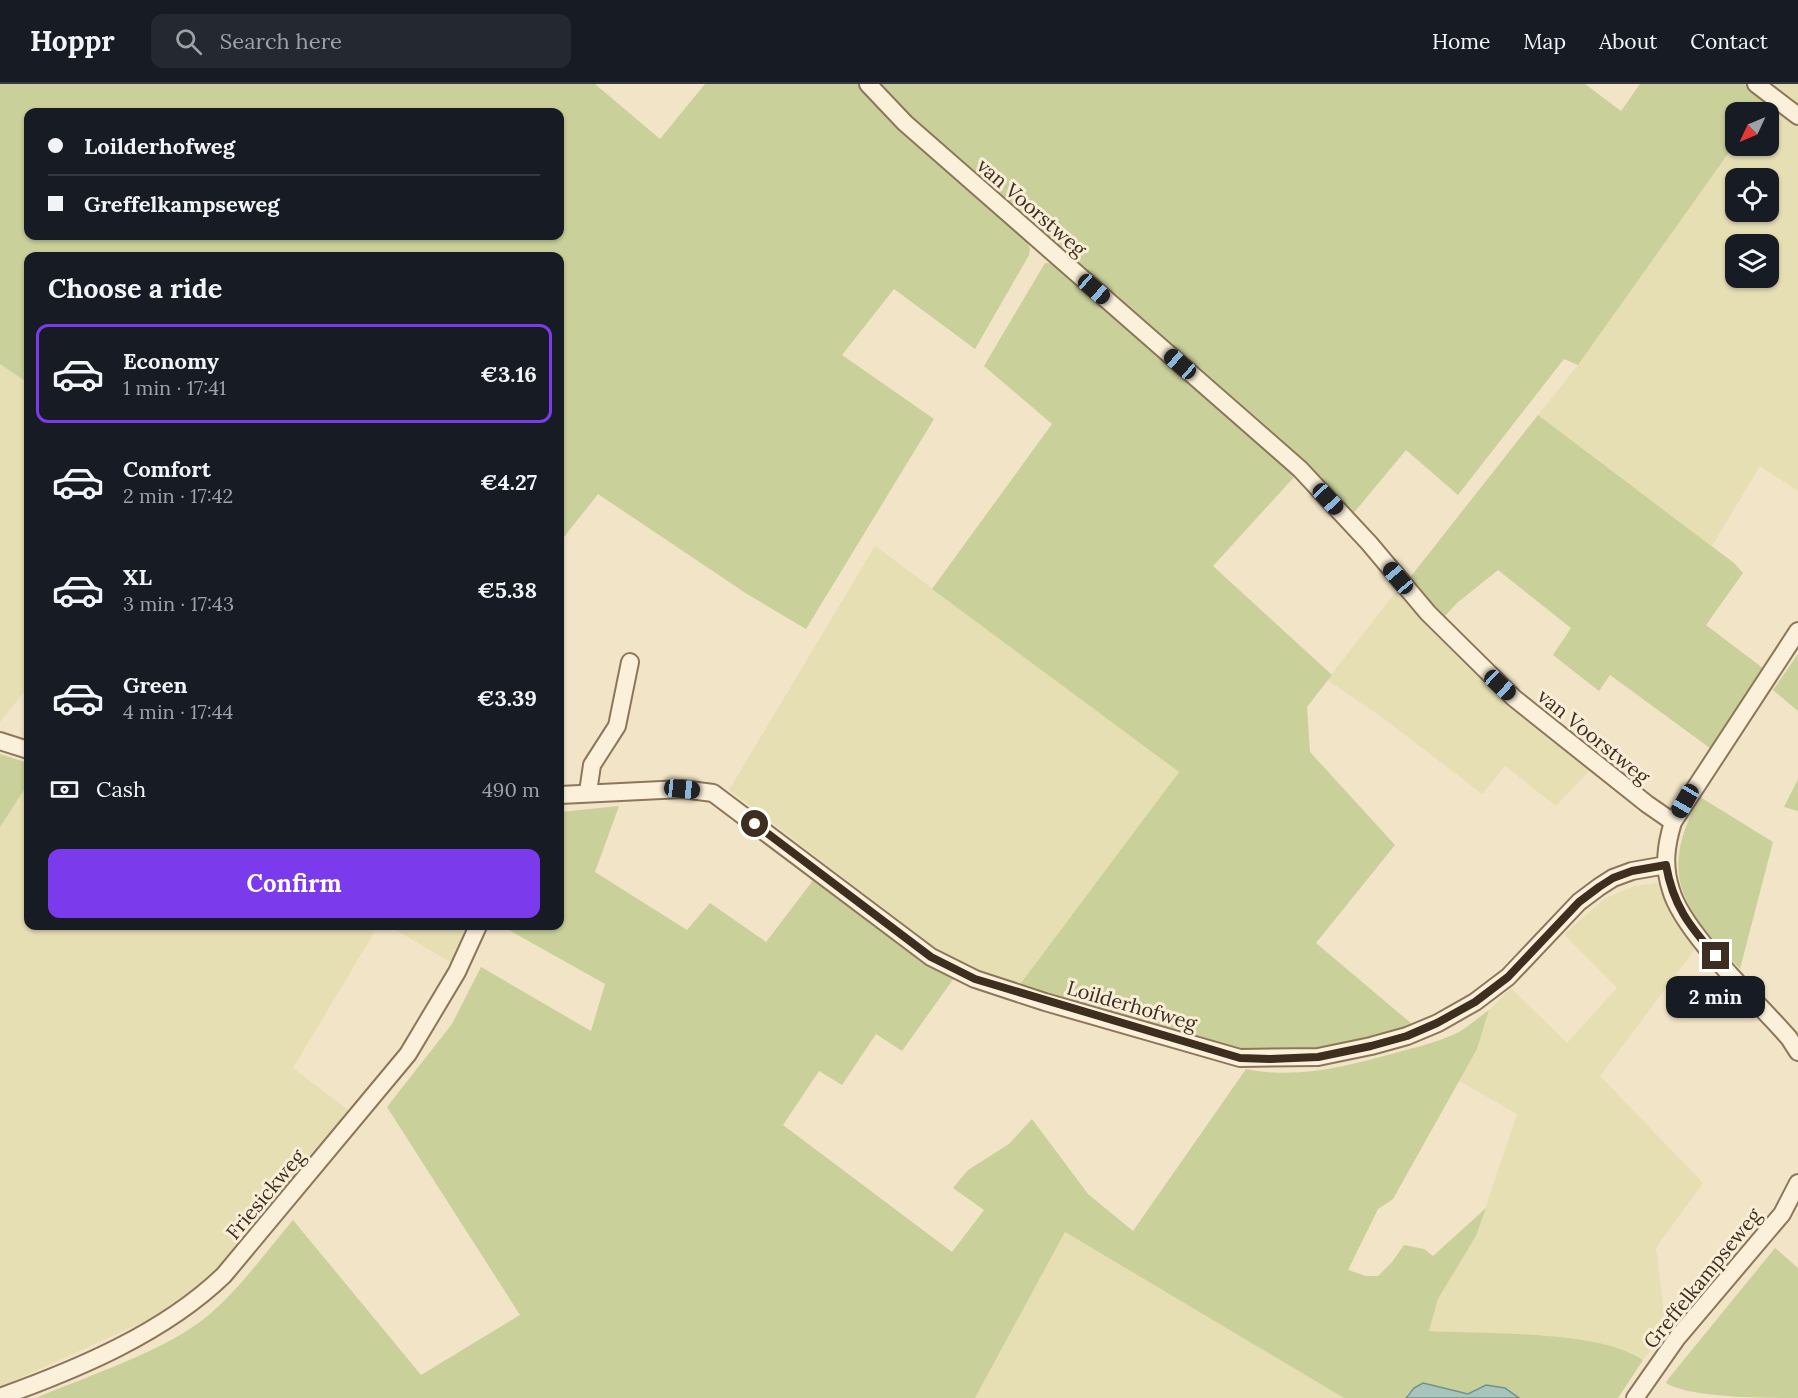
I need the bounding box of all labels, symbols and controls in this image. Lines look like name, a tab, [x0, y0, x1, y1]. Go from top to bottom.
search box	[151, 14, 571, 68]
text: Hoppr	[30, 23, 115, 59]
icon: search	[172, 25, 205, 58]
text: Search here	[220, 27, 342, 55]
text: Home	[1432, 28, 1490, 55]
text: Map	[1523, 28, 1566, 55]
text: About	[1599, 28, 1657, 55]
text: Contact	[1690, 28, 1768, 55]
north arrow	[1725, 102, 1779, 156]
map controls	[1725, 102, 1779, 288]
text: Loilderhofweg	[84, 132, 235, 160]
street label: van Voorstweg	[972, 153, 1093, 262]
button: locate	[1725, 168, 1779, 222]
text: Greffelkampseweg	[84, 190, 280, 218]
button: layers	[1725, 234, 1779, 288]
car	[1075, 270, 1113, 308]
text: Choose a ride	[48, 271, 222, 305]
car	[1161, 345, 1199, 383]
icon: car	[51, 347, 105, 401]
text: Economy	[123, 347, 219, 375]
text: €3.16	[480, 360, 537, 388]
text: 1 min · 17:41	[123, 375, 226, 400]
icon: car	[51, 455, 105, 509]
text: Comfort	[123, 455, 211, 483]
text: €4.27	[480, 468, 537, 496]
car	[1309, 480, 1347, 518]
text: 2 min · 17:42	[123, 483, 233, 508]
car	[1380, 558, 1416, 598]
icon: car	[51, 563, 105, 617]
text: XL	[123, 563, 152, 591]
text: €5.38	[477, 576, 537, 604]
text: 3 min · 17:43	[123, 591, 234, 616]
car	[1481, 666, 1519, 704]
icon: car	[51, 671, 105, 725]
text: Green	[123, 671, 188, 699]
street label: van Voorstweg	[1533, 683, 1656, 789]
text: €3.39	[477, 684, 537, 712]
text: 4 min · 17:44	[123, 699, 233, 724]
icon: cash	[48, 773, 81, 806]
text: Cash	[96, 775, 146, 803]
text: 490 m	[482, 777, 540, 802]
car	[663, 778, 701, 800]
car	[1668, 781, 1702, 821]
route start	[741, 810, 768, 837]
button: Confirm	[48, 849, 540, 918]
route end	[1702, 942, 1729, 969]
street label: Loilderhofweg	[1064, 975, 1201, 1036]
callout: 2 min	[1666, 977, 1766, 1019]
text: 2 min	[1689, 984, 1742, 1009]
street label: Friesickweg	[220, 1143, 310, 1244]
street label: Greffelkampseweg	[1638, 1202, 1767, 1353]

